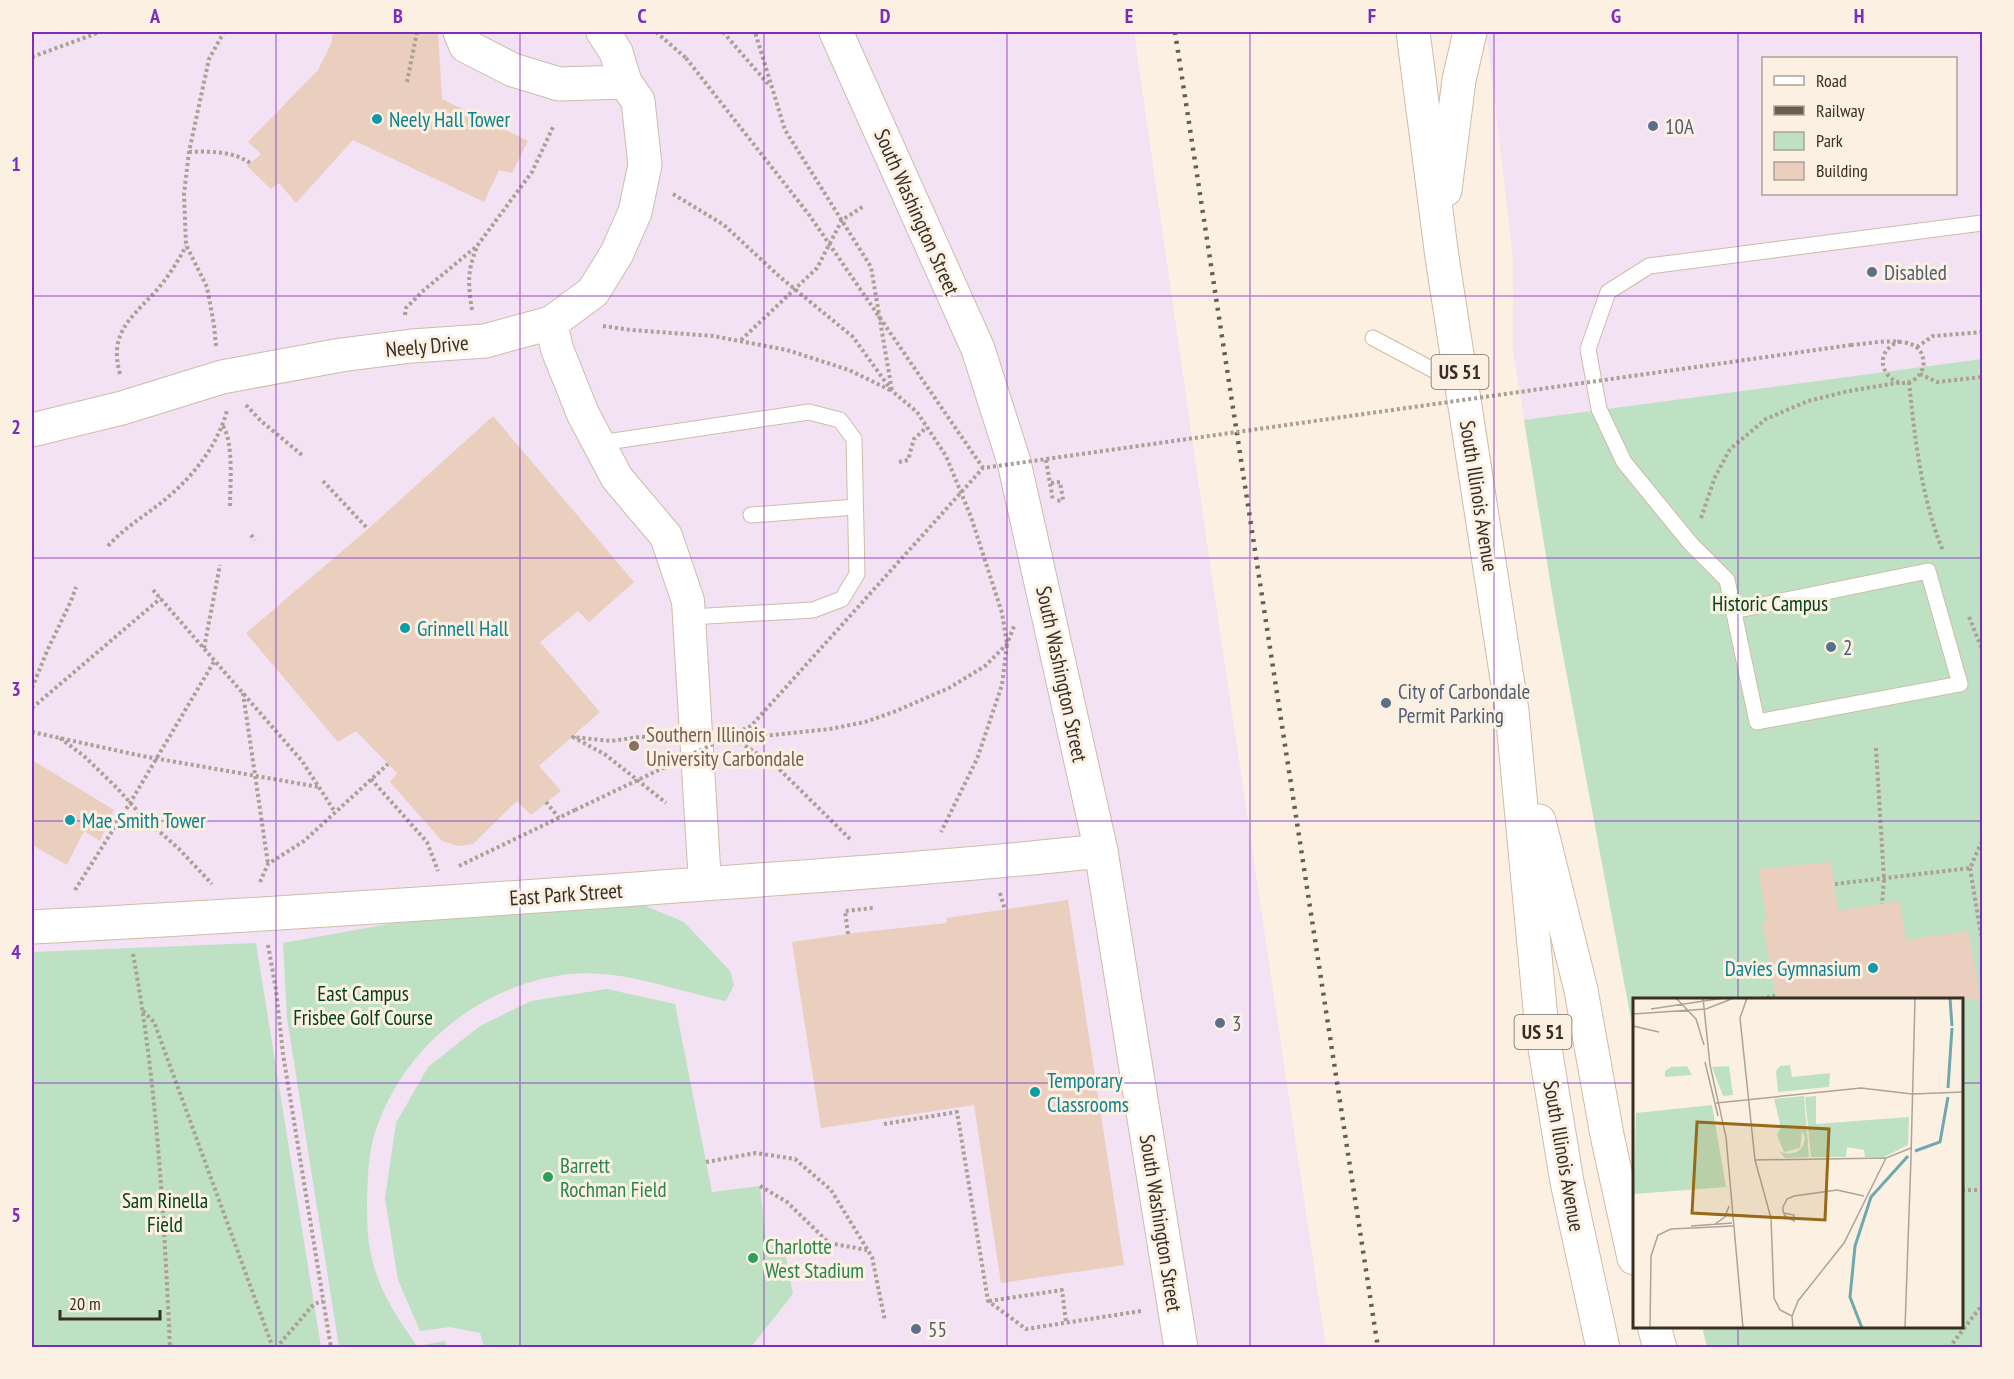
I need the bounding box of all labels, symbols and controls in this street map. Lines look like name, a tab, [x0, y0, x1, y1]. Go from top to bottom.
text: A	[149, 3, 161, 29]
text: B	[393, 3, 403, 29]
text: C	[637, 3, 647, 29]
text: D	[880, 3, 891, 29]
text: E	[1125, 3, 1133, 29]
text: F	[1368, 3, 1376, 29]
text: G	[1611, 3, 1621, 29]
text: H	[1854, 3, 1864, 29]
legend	[1762, 57, 1957, 195]
text: Road	[1816, 69, 1847, 92]
text: Railway	[1816, 99, 1865, 122]
place label: Neely Hall Tower	[389, 106, 510, 133]
marker: Neely Hall Tower	[370, 112, 384, 126]
place label: 10A	[1665, 113, 1694, 140]
marker: 10A	[1646, 119, 1660, 133]
street label: South Washington Street	[868, 125, 966, 300]
text: Park	[1816, 129, 1843, 152]
text: 1	[11, 151, 21, 177]
text: Building	[1816, 159, 1868, 182]
place label: Disabled	[1884, 259, 1947, 286]
marker: Disabled	[1865, 265, 1879, 279]
street label: Neely Drive	[384, 329, 470, 363]
road number: US 51	[1432, 355, 1488, 389]
text: 2	[11, 414, 21, 440]
street label: South Illinois Avenue	[1454, 418, 1504, 574]
street label: South Washington Street	[1030, 584, 1094, 765]
park label: Historic Campus	[1712, 590, 1828, 617]
place label: Grinnell Hall	[417, 615, 509, 642]
marker: Grinnell Hall	[398, 621, 412, 635]
place label: 2	[1843, 634, 1852, 661]
marker: 2	[1824, 640, 1838, 654]
text: 3	[11, 676, 21, 702]
place label: City of Carbondale Permit Parking	[1398, 678, 1530, 729]
marker: City of Carbondale Permit Parking	[1379, 696, 1393, 710]
place label: Southern Illinois University Carbondale	[646, 721, 804, 772]
marker: Southern Illinois University Carbondale	[627, 739, 641, 753]
place label: Mae Smith Tower	[82, 807, 206, 834]
marker: Mae Smith Tower	[63, 813, 77, 827]
street label: East Park Street	[509, 877, 624, 911]
text: 4	[11, 939, 21, 965]
place label: Davies Gymnasium	[1725, 955, 1861, 982]
marker: Davies Gymnasium	[1866, 961, 1880, 975]
park label: East Campus Frisbee Golf Course	[293, 980, 433, 1031]
inset map	[1633, 998, 1963, 1328]
place label: 3	[1232, 1010, 1241, 1037]
road number: US 51	[1514, 1015, 1572, 1049]
marker: 3	[1213, 1016, 1227, 1030]
place label: Temporary Classrooms	[1047, 1067, 1129, 1118]
street label: South Illinois Avenue	[1537, 1078, 1591, 1234]
marker: Temporary Classrooms	[1028, 1085, 1042, 1099]
street label: South Washington Street	[1134, 1132, 1188, 1314]
place label: Barrett Rochman Field	[560, 1152, 667, 1203]
marker: Barrett Rochman Field	[541, 1170, 555, 1184]
park label: Sam Rinella Field	[122, 1187, 208, 1238]
text: 5	[11, 1202, 21, 1228]
place label: Charlotte West Stadium	[765, 1233, 864, 1284]
marker: Charlotte West Stadium	[746, 1251, 760, 1265]
scale bar	[60, 1283, 160, 1321]
text: 20 m	[69, 1292, 101, 1315]
place label: 55	[928, 1316, 947, 1343]
marker: 55	[909, 1322, 923, 1336]

